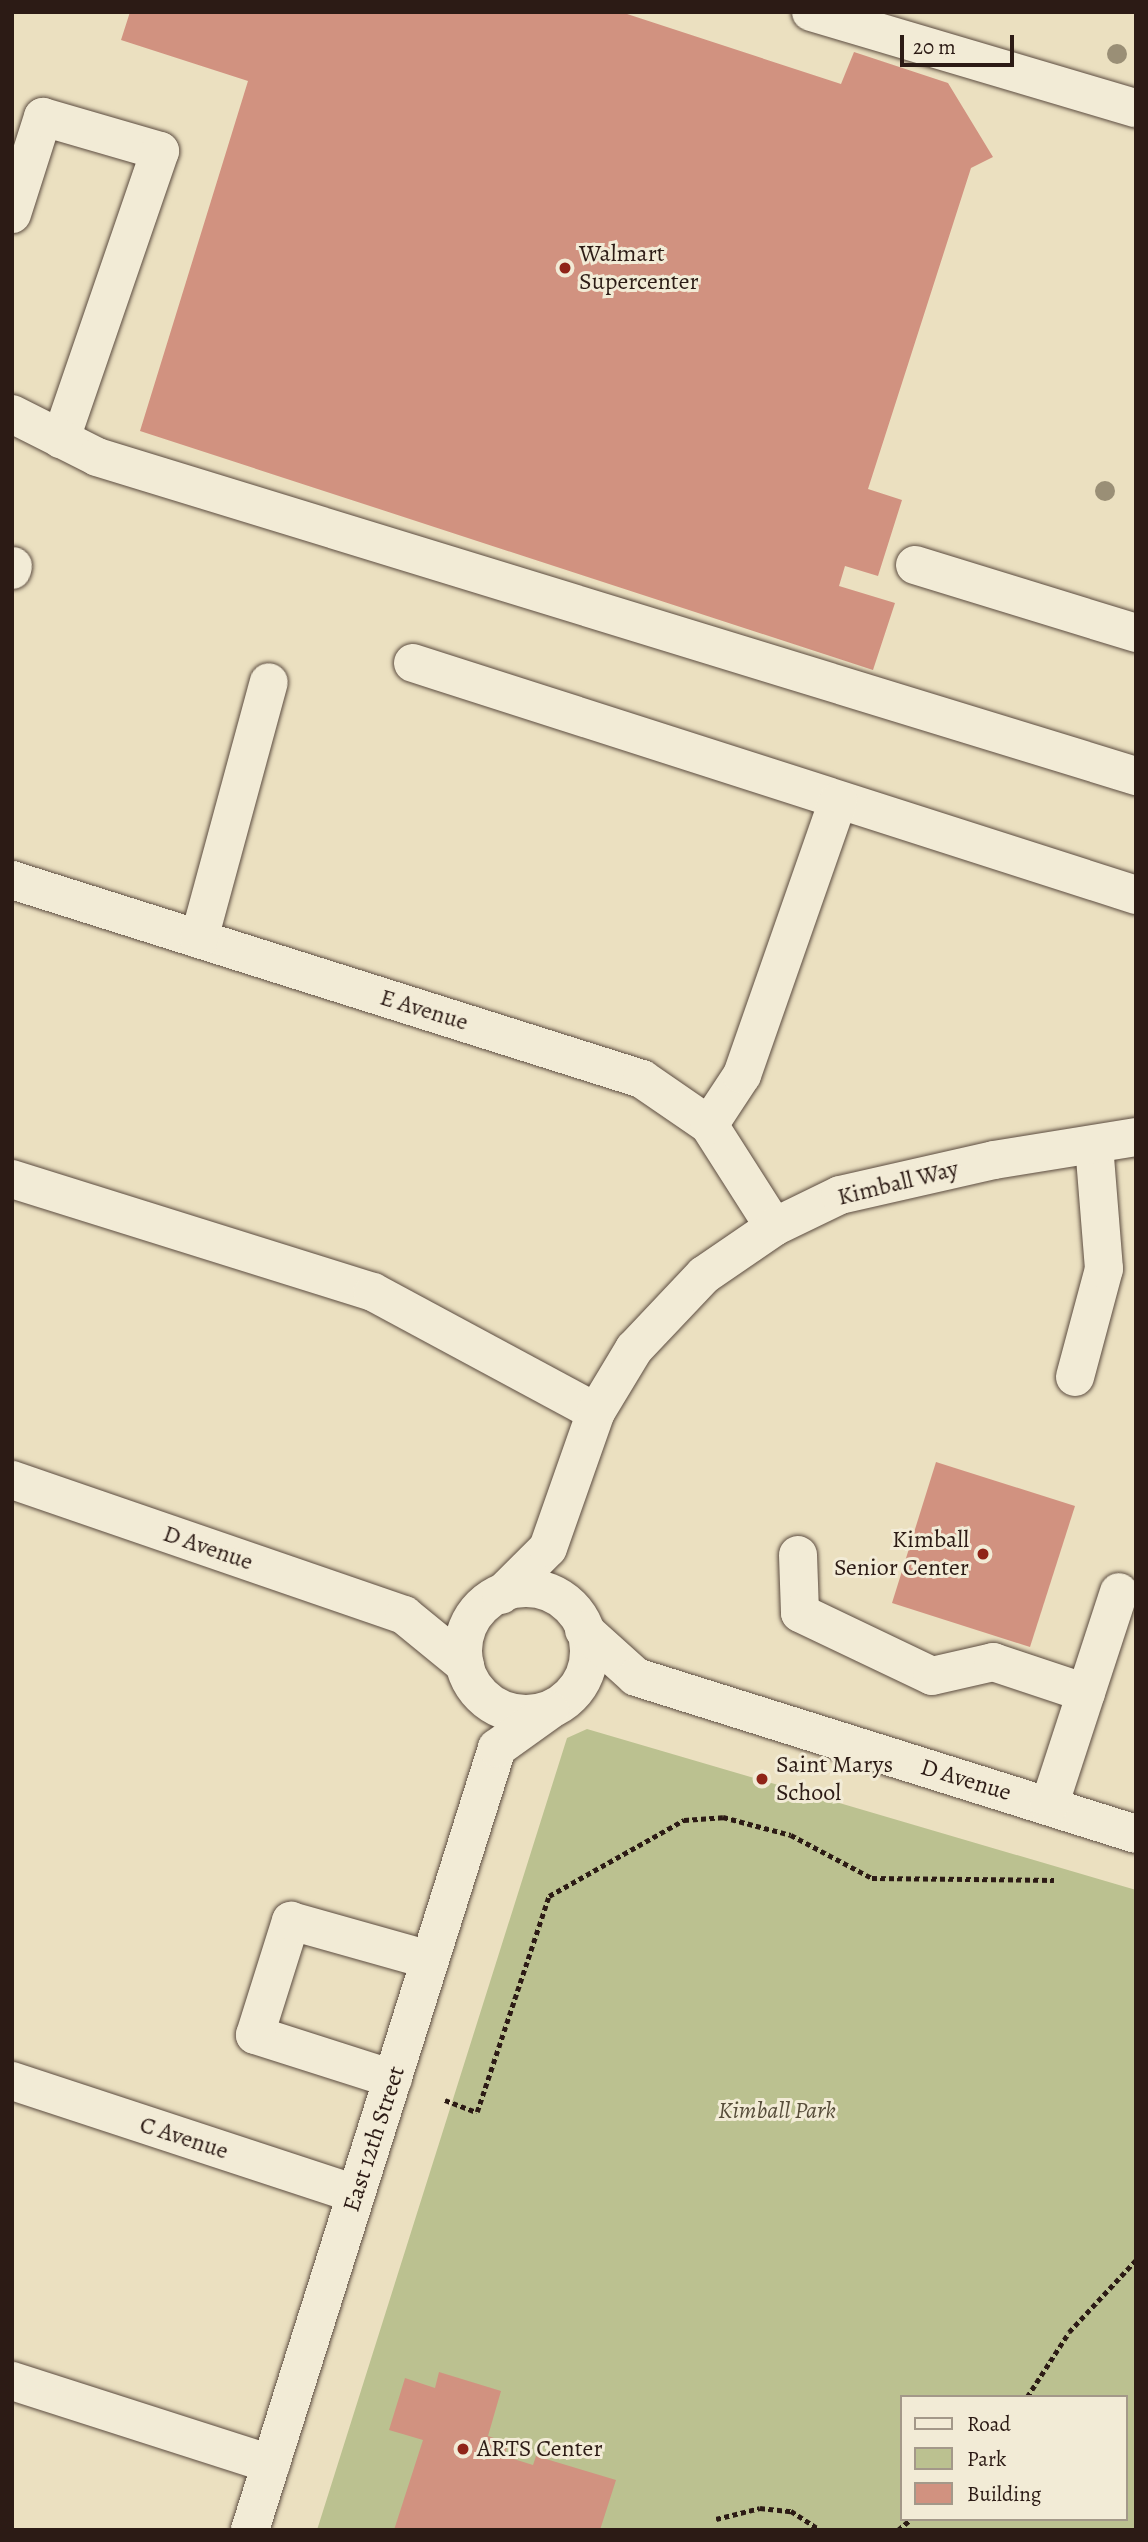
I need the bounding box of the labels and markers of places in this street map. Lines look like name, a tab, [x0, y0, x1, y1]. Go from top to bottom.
place label: Walmart Supercenter	[579, 240, 699, 296]
marker: Walmart Supercenter	[557, 260, 573, 276]
place label: Kimball Senior Center	[834, 1526, 969, 1582]
marker: Kimball Senior Center	[975, 1546, 991, 1562]
place label: Saint Marys School	[776, 1751, 893, 1807]
marker: Saint Marys School	[754, 1771, 770, 1787]
place label: ARTS Center	[477, 2435, 603, 2463]
marker: ARTS Center	[455, 2441, 471, 2457]

